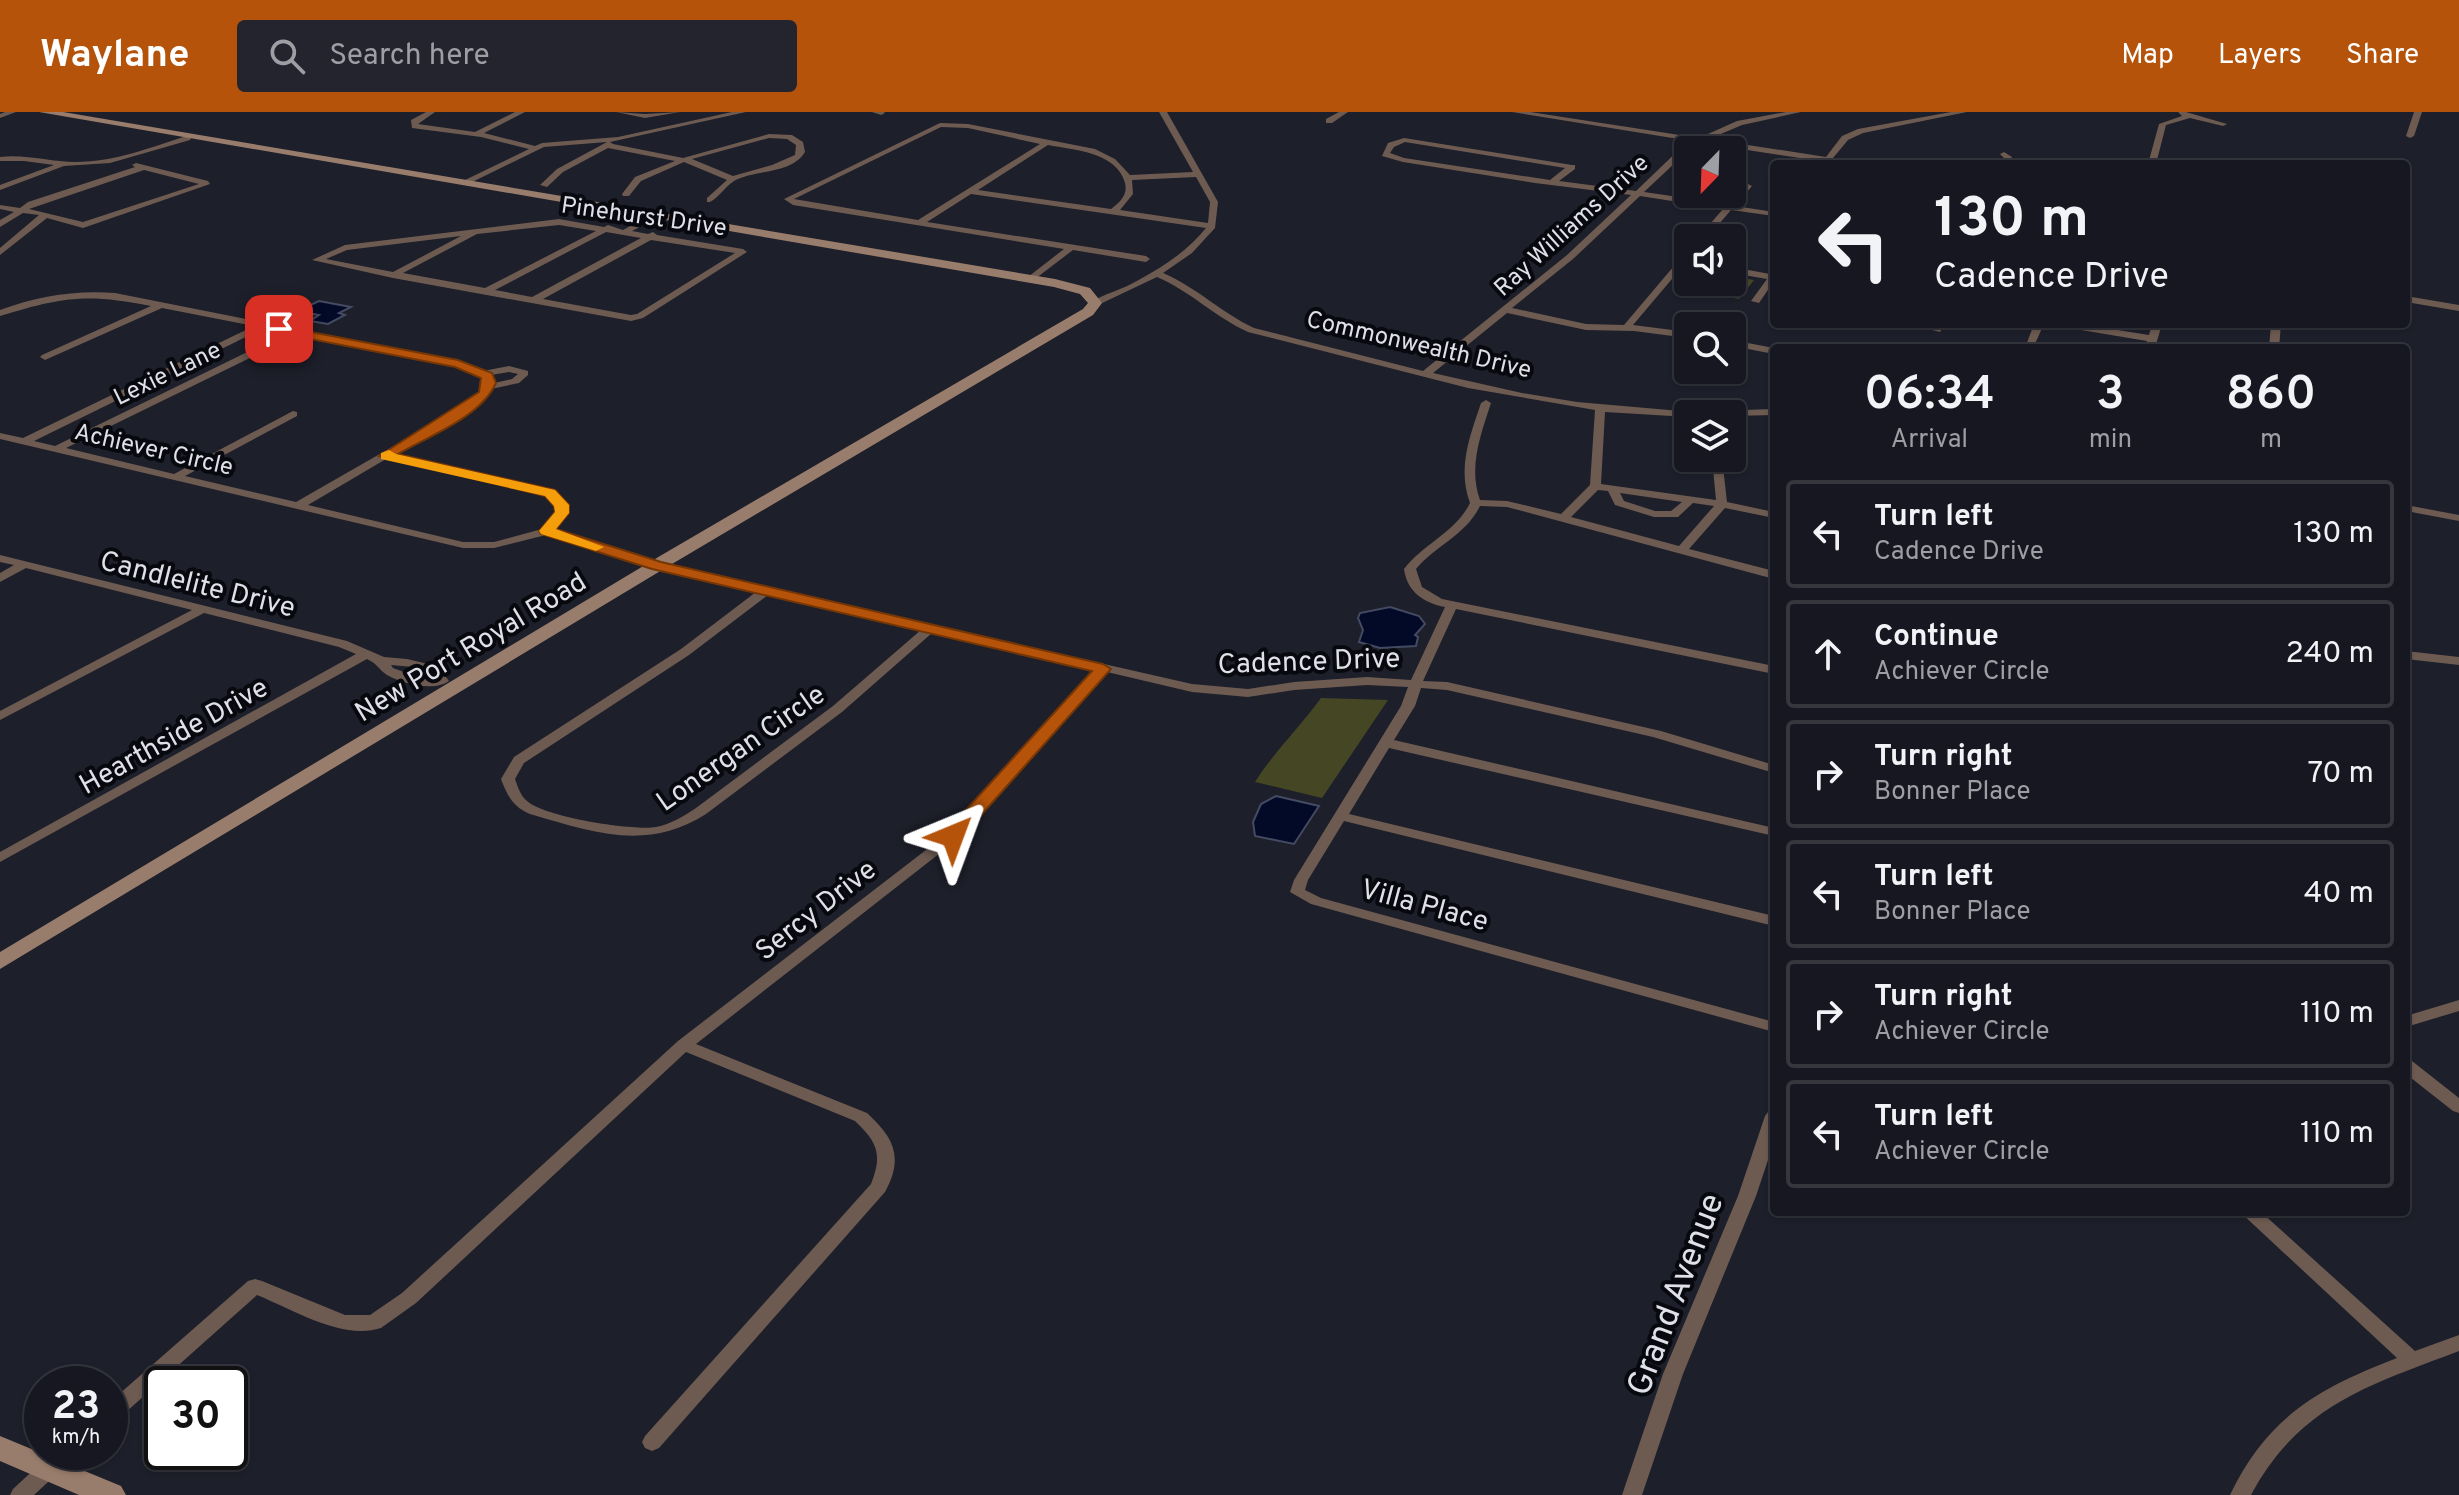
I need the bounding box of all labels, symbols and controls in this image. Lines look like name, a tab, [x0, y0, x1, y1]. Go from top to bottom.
search box	[237, 20, 797, 92]
text: Waylane	[40, 32, 189, 81]
icon: search	[265, 34, 309, 78]
text: Search here	[329, 38, 490, 75]
text: Map	[2121, 38, 2174, 74]
text: Layers	[2218, 38, 2302, 74]
text: Share	[2346, 38, 2419, 74]
north arrow	[1674, 136, 1746, 208]
map controls	[1674, 136, 1746, 472]
street label: Ray Williams Drive	[1489, 149, 1656, 304]
text: 130 m	[1934, 186, 2089, 256]
street label: Pinehurst Drive	[559, 192, 728, 244]
icon: left	[1802, 192, 1906, 296]
button: sound	[1674, 224, 1746, 296]
text: Cadence Drive	[1934, 255, 2169, 301]
pin	[245, 295, 313, 363]
street label: Commonwealth Drive	[1303, 305, 1534, 386]
icon: arrive	[257, 307, 301, 351]
button: search	[1674, 312, 1746, 384]
street label: Lexie Lane	[109, 336, 226, 414]
text: 06:34	[1864, 366, 1995, 426]
text: 3	[2096, 366, 2125, 426]
text: 860	[2226, 366, 2316, 426]
button: layers	[1674, 400, 1746, 472]
street label: Achiever Circle	[71, 418, 236, 484]
text: Arrival	[1891, 424, 1968, 457]
text: min	[2089, 424, 2132, 457]
text: m	[2260, 424, 2282, 457]
text: Turn left	[1874, 499, 1994, 536]
icon: left	[1806, 512, 1850, 556]
text: 130 m	[2293, 516, 2374, 553]
text: Cadence Drive	[1874, 536, 2044, 569]
street label: Candlelite Drive	[96, 544, 299, 628]
street label: New Port Royal Road	[349, 565, 594, 732]
text: Continue	[1874, 619, 1999, 656]
icon: ahead	[1806, 632, 1850, 676]
text: 240 m	[2286, 636, 2374, 673]
street label: Cadence Drive	[1217, 642, 1401, 684]
text: Achiever Circle	[1874, 656, 2049, 689]
street label: Hearthside Drive	[74, 671, 275, 804]
street label: Lonergan Circle	[650, 678, 833, 821]
text: Turn right	[1874, 739, 2012, 776]
icon: right	[1806, 752, 1850, 796]
text: 70 m	[2308, 756, 2374, 793]
text: Bonner Place	[1874, 776, 2031, 809]
position arrow	[911, 794, 995, 878]
street label: Sercy Drive	[749, 853, 885, 970]
text: Turn left	[1874, 859, 1994, 896]
icon: left	[1806, 872, 1850, 916]
street label: Villa Place	[1356, 873, 1492, 941]
text: 40 m	[2304, 876, 2374, 913]
text: Bonner Place	[1874, 896, 2031, 929]
text: Turn right	[1874, 979, 2012, 1016]
icon: right	[1806, 992, 1850, 1036]
text: 110 m	[2300, 996, 2374, 1033]
text: Achiever Circle	[1874, 1016, 2049, 1049]
text: Turn left	[1874, 1099, 1994, 1136]
icon: left	[1806, 1112, 1850, 1156]
text: 110 m	[2300, 1116, 2374, 1153]
text: Achiever Circle	[1874, 1136, 2049, 1169]
street label: Grand Avenue	[1619, 1188, 1736, 1403]
speed limit sign: 30	[144, 1366, 248, 1470]
text: 23	[52, 1383, 100, 1433]
text: km/h	[52, 1425, 100, 1451]

